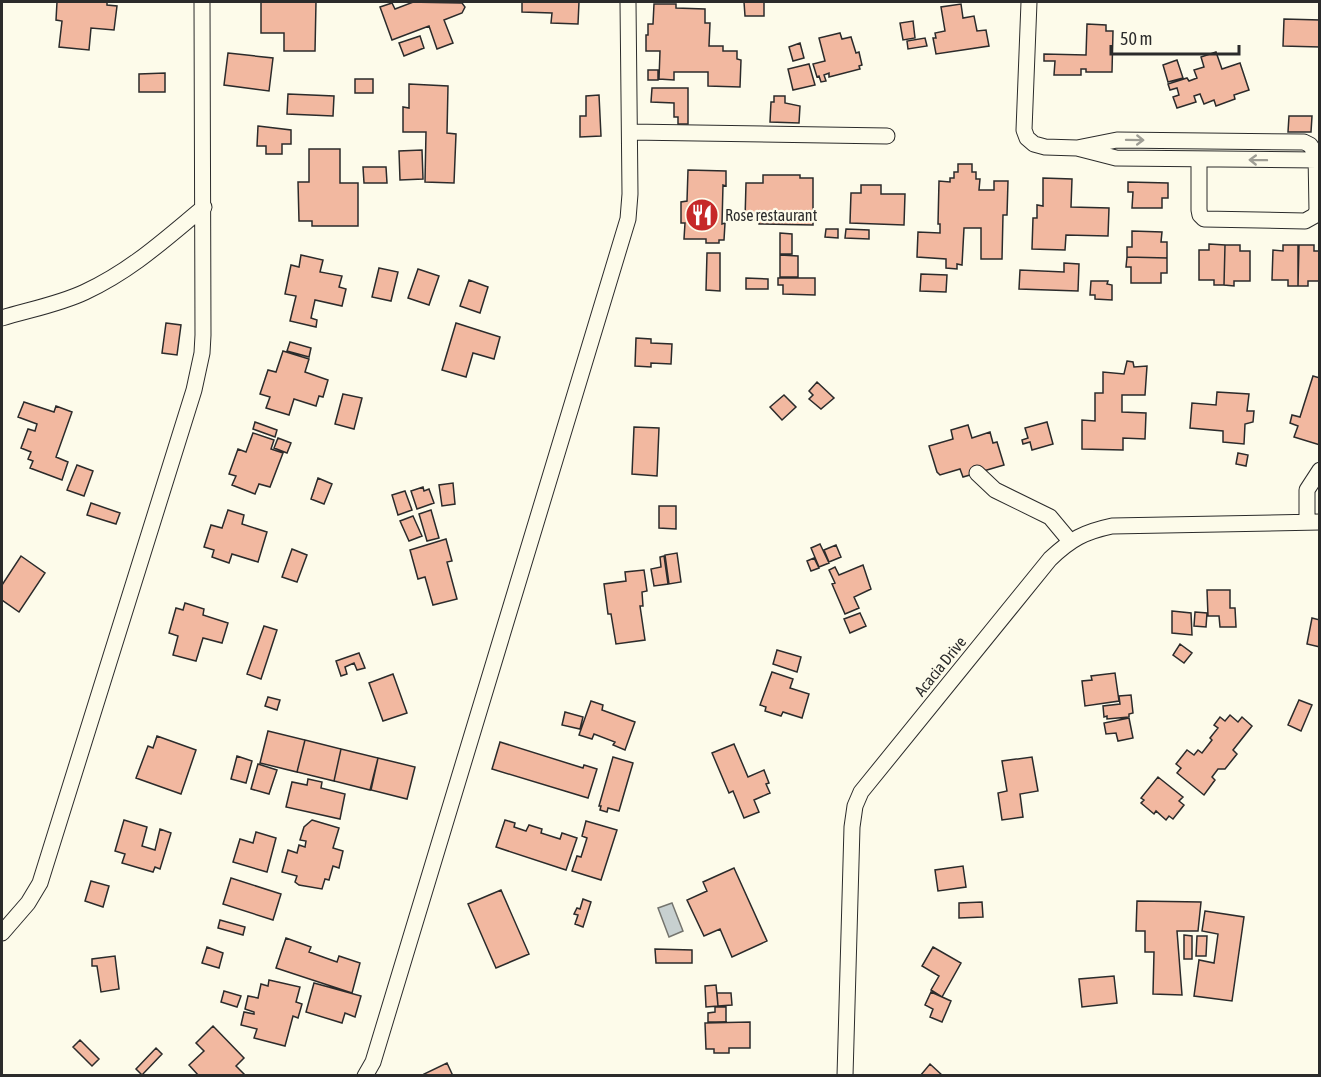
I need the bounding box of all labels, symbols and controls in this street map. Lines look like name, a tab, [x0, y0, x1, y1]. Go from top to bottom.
scale bar	[1111, 18, 1238, 56]
text: 50 m	[1120, 28, 1152, 49]
one-way arrow	[1124, 134, 1144, 146]
one-way arrow	[1249, 154, 1269, 165]
restaurant icon: Rose restaurant	[684, 197, 720, 233]
place label: Rose restaurant	[725, 206, 818, 224]
street label: Acacia Drive	[911, 633, 969, 699]

